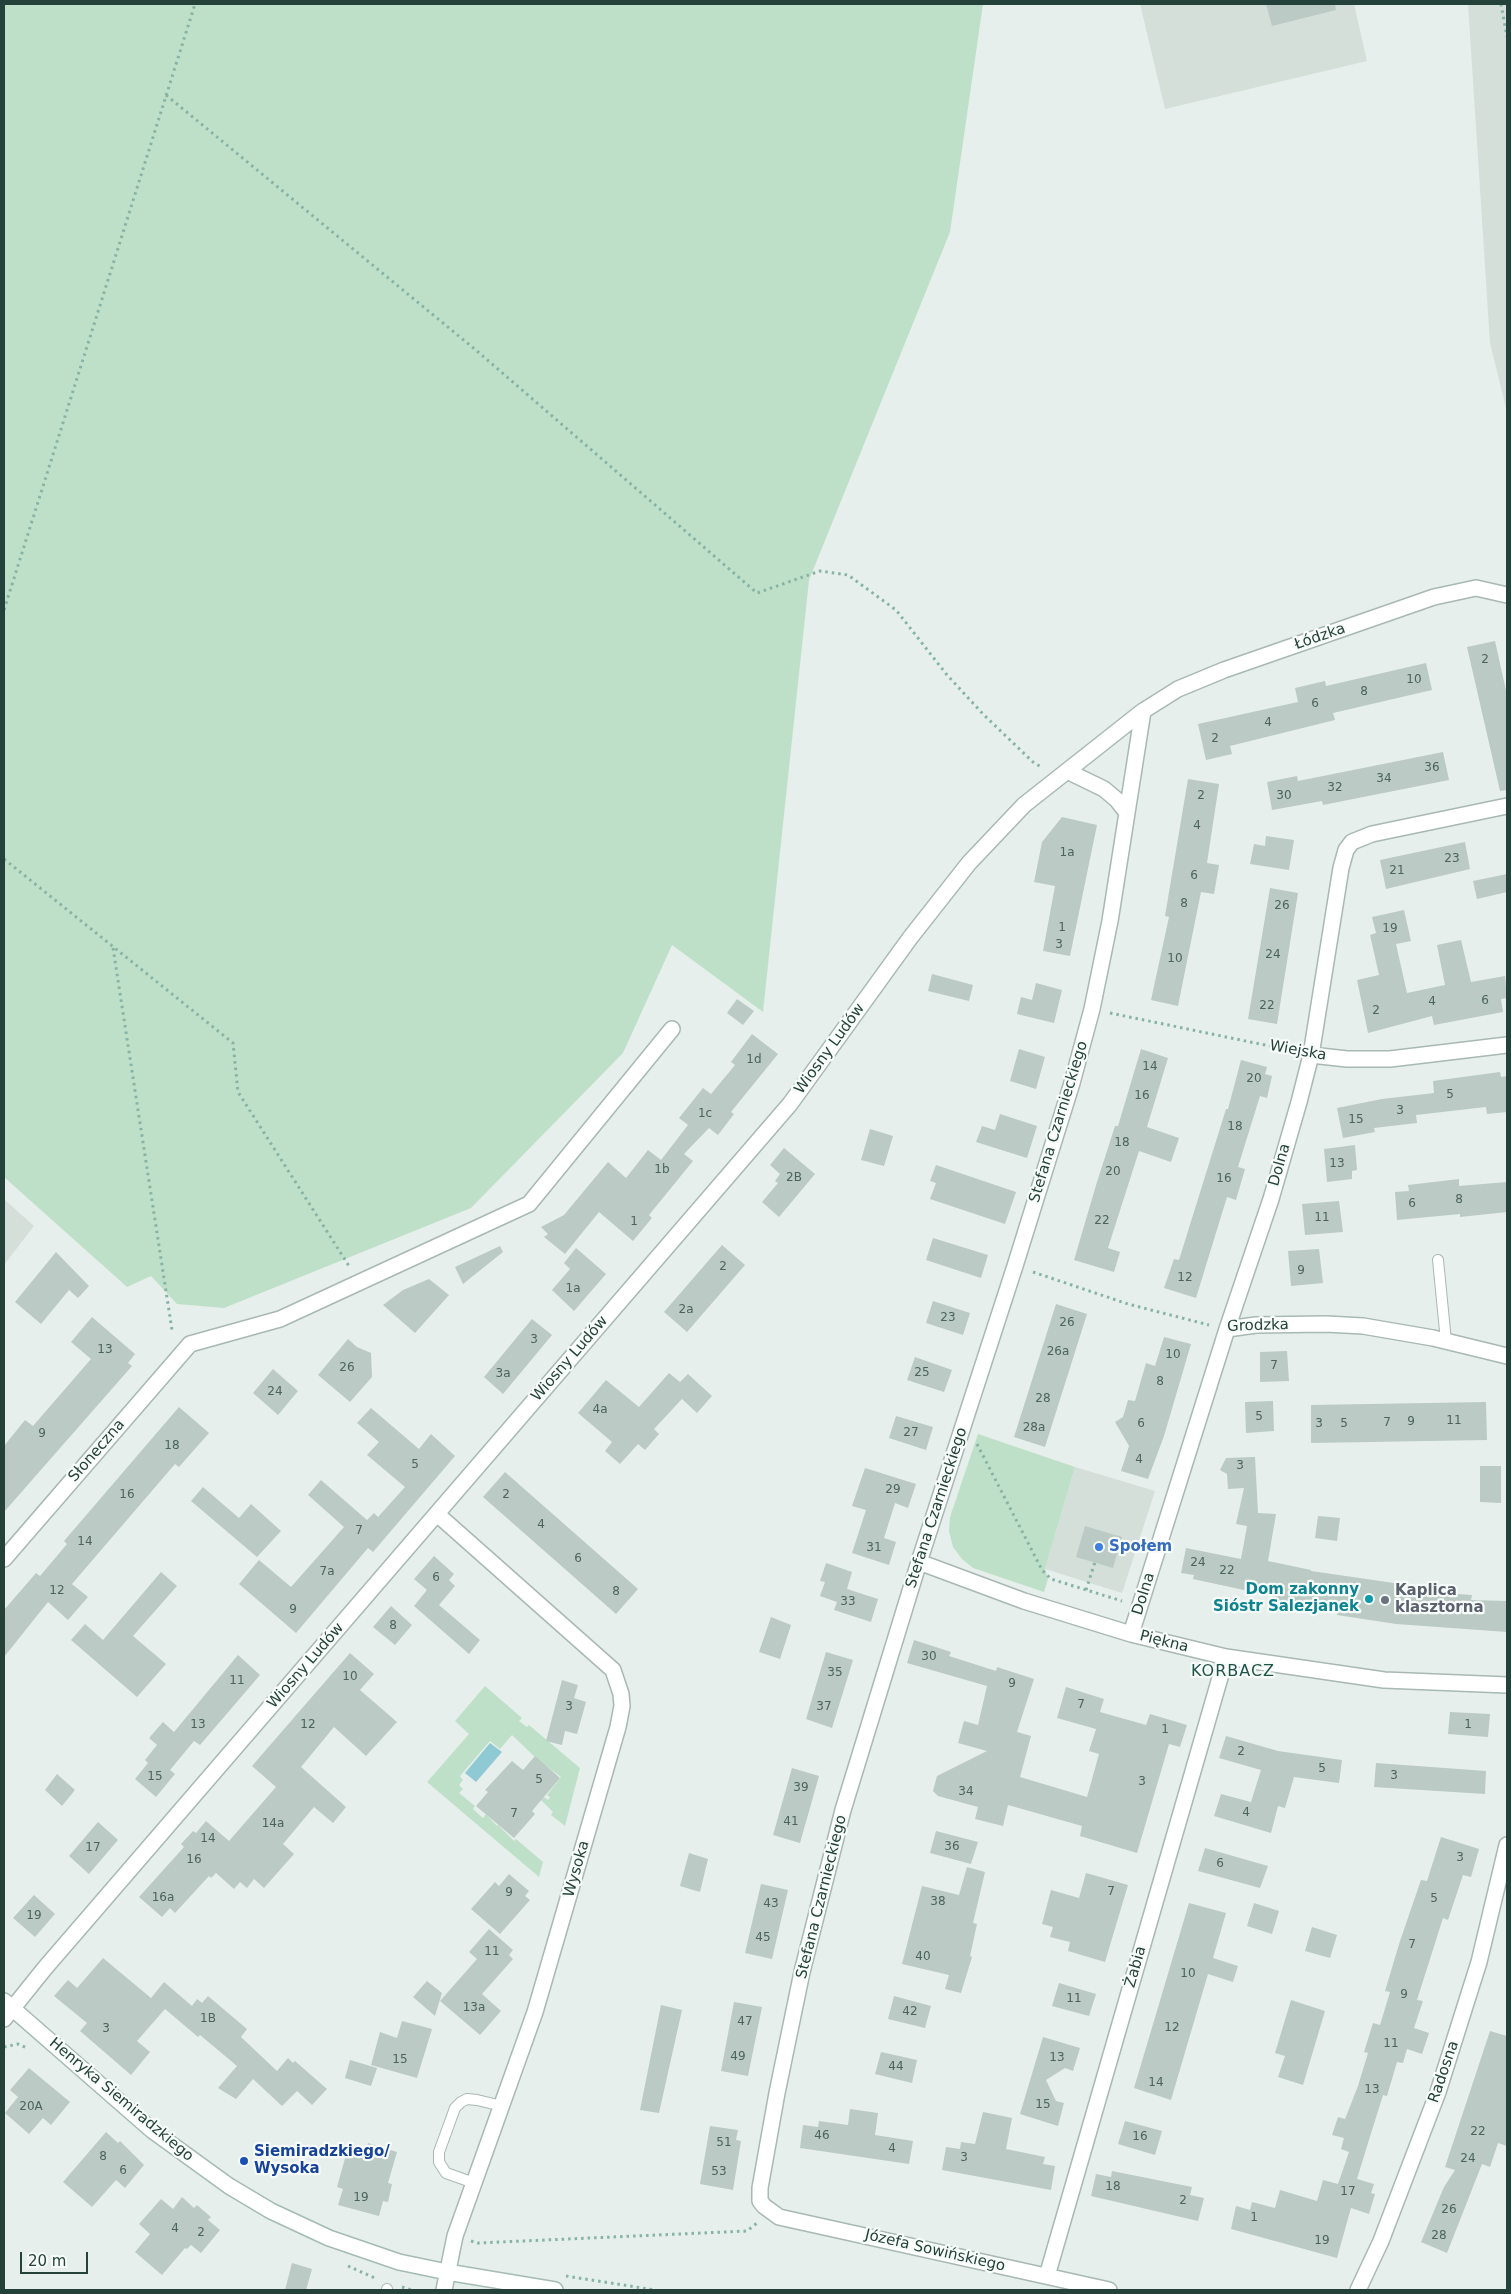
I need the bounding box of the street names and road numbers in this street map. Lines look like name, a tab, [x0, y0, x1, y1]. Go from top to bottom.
street label: Łódzka	[1292, 620, 1348, 654]
street label: Wiosny Ludów	[791, 1000, 869, 1098]
street label: Wiejska	[1268, 1037, 1328, 1065]
street label: Stefana Czarnieckiego	[1026, 1039, 1092, 1205]
street label: Dolna	[1265, 1142, 1295, 1188]
street label: Wiosny Ludów	[528, 1313, 612, 1405]
street label: Grodzka	[1227, 1316, 1289, 1336]
street label: Słoneczna	[65, 1416, 129, 1486]
street label: Stefana Czarnieckiego	[902, 1425, 972, 1591]
street label: Dolna	[1129, 1571, 1159, 1617]
street label: Wiosny Ludów	[264, 1620, 348, 1712]
street label: Piękna	[1138, 1627, 1190, 1657]
street label: Stefana Czarnieckiego	[793, 1813, 851, 1981]
street label: Wysoka	[560, 1839, 594, 1899]
street label: Żabia	[1122, 1944, 1150, 1990]
street label: Henryka Siemiradzkiego	[45, 2034, 197, 2166]
street label: Radosna	[1425, 2039, 1463, 2105]
street label: Józefa Sowińskiego	[863, 2226, 1007, 2276]

